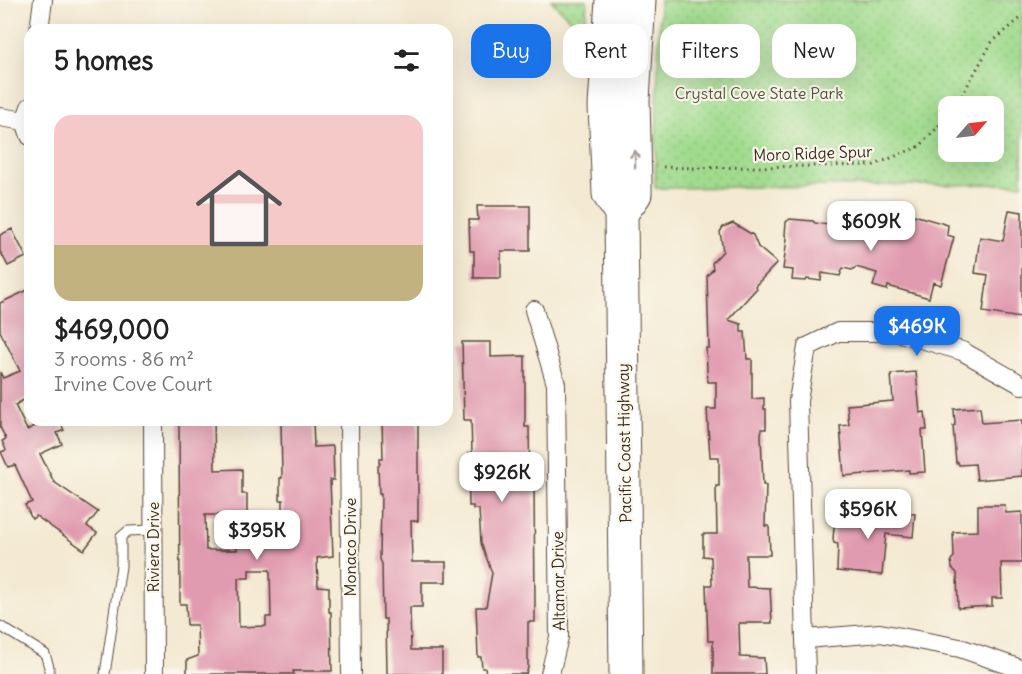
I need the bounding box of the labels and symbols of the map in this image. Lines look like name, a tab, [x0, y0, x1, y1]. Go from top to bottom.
park label: Crystal Cove State Park	[675, 83, 843, 103]
north arrow	[938, 96, 1004, 162]
street label: Moro Ridge Spur	[753, 141, 873, 165]
one-way arrow	[629, 149, 641, 169]
pin: $609K	[829, 201, 913, 252]
pin: $469K	[875, 306, 959, 357]
street label: Pacific Coast Highway	[613, 363, 635, 523]
pin: $926K	[460, 452, 544, 503]
pin: $596K	[826, 489, 910, 540]
street label: Monaco Drive	[340, 498, 360, 596]
street label: Riviera Drive	[143, 502, 163, 592]
pin: $395K	[215, 510, 299, 561]
street label: Altamar Drive	[547, 531, 569, 631]

